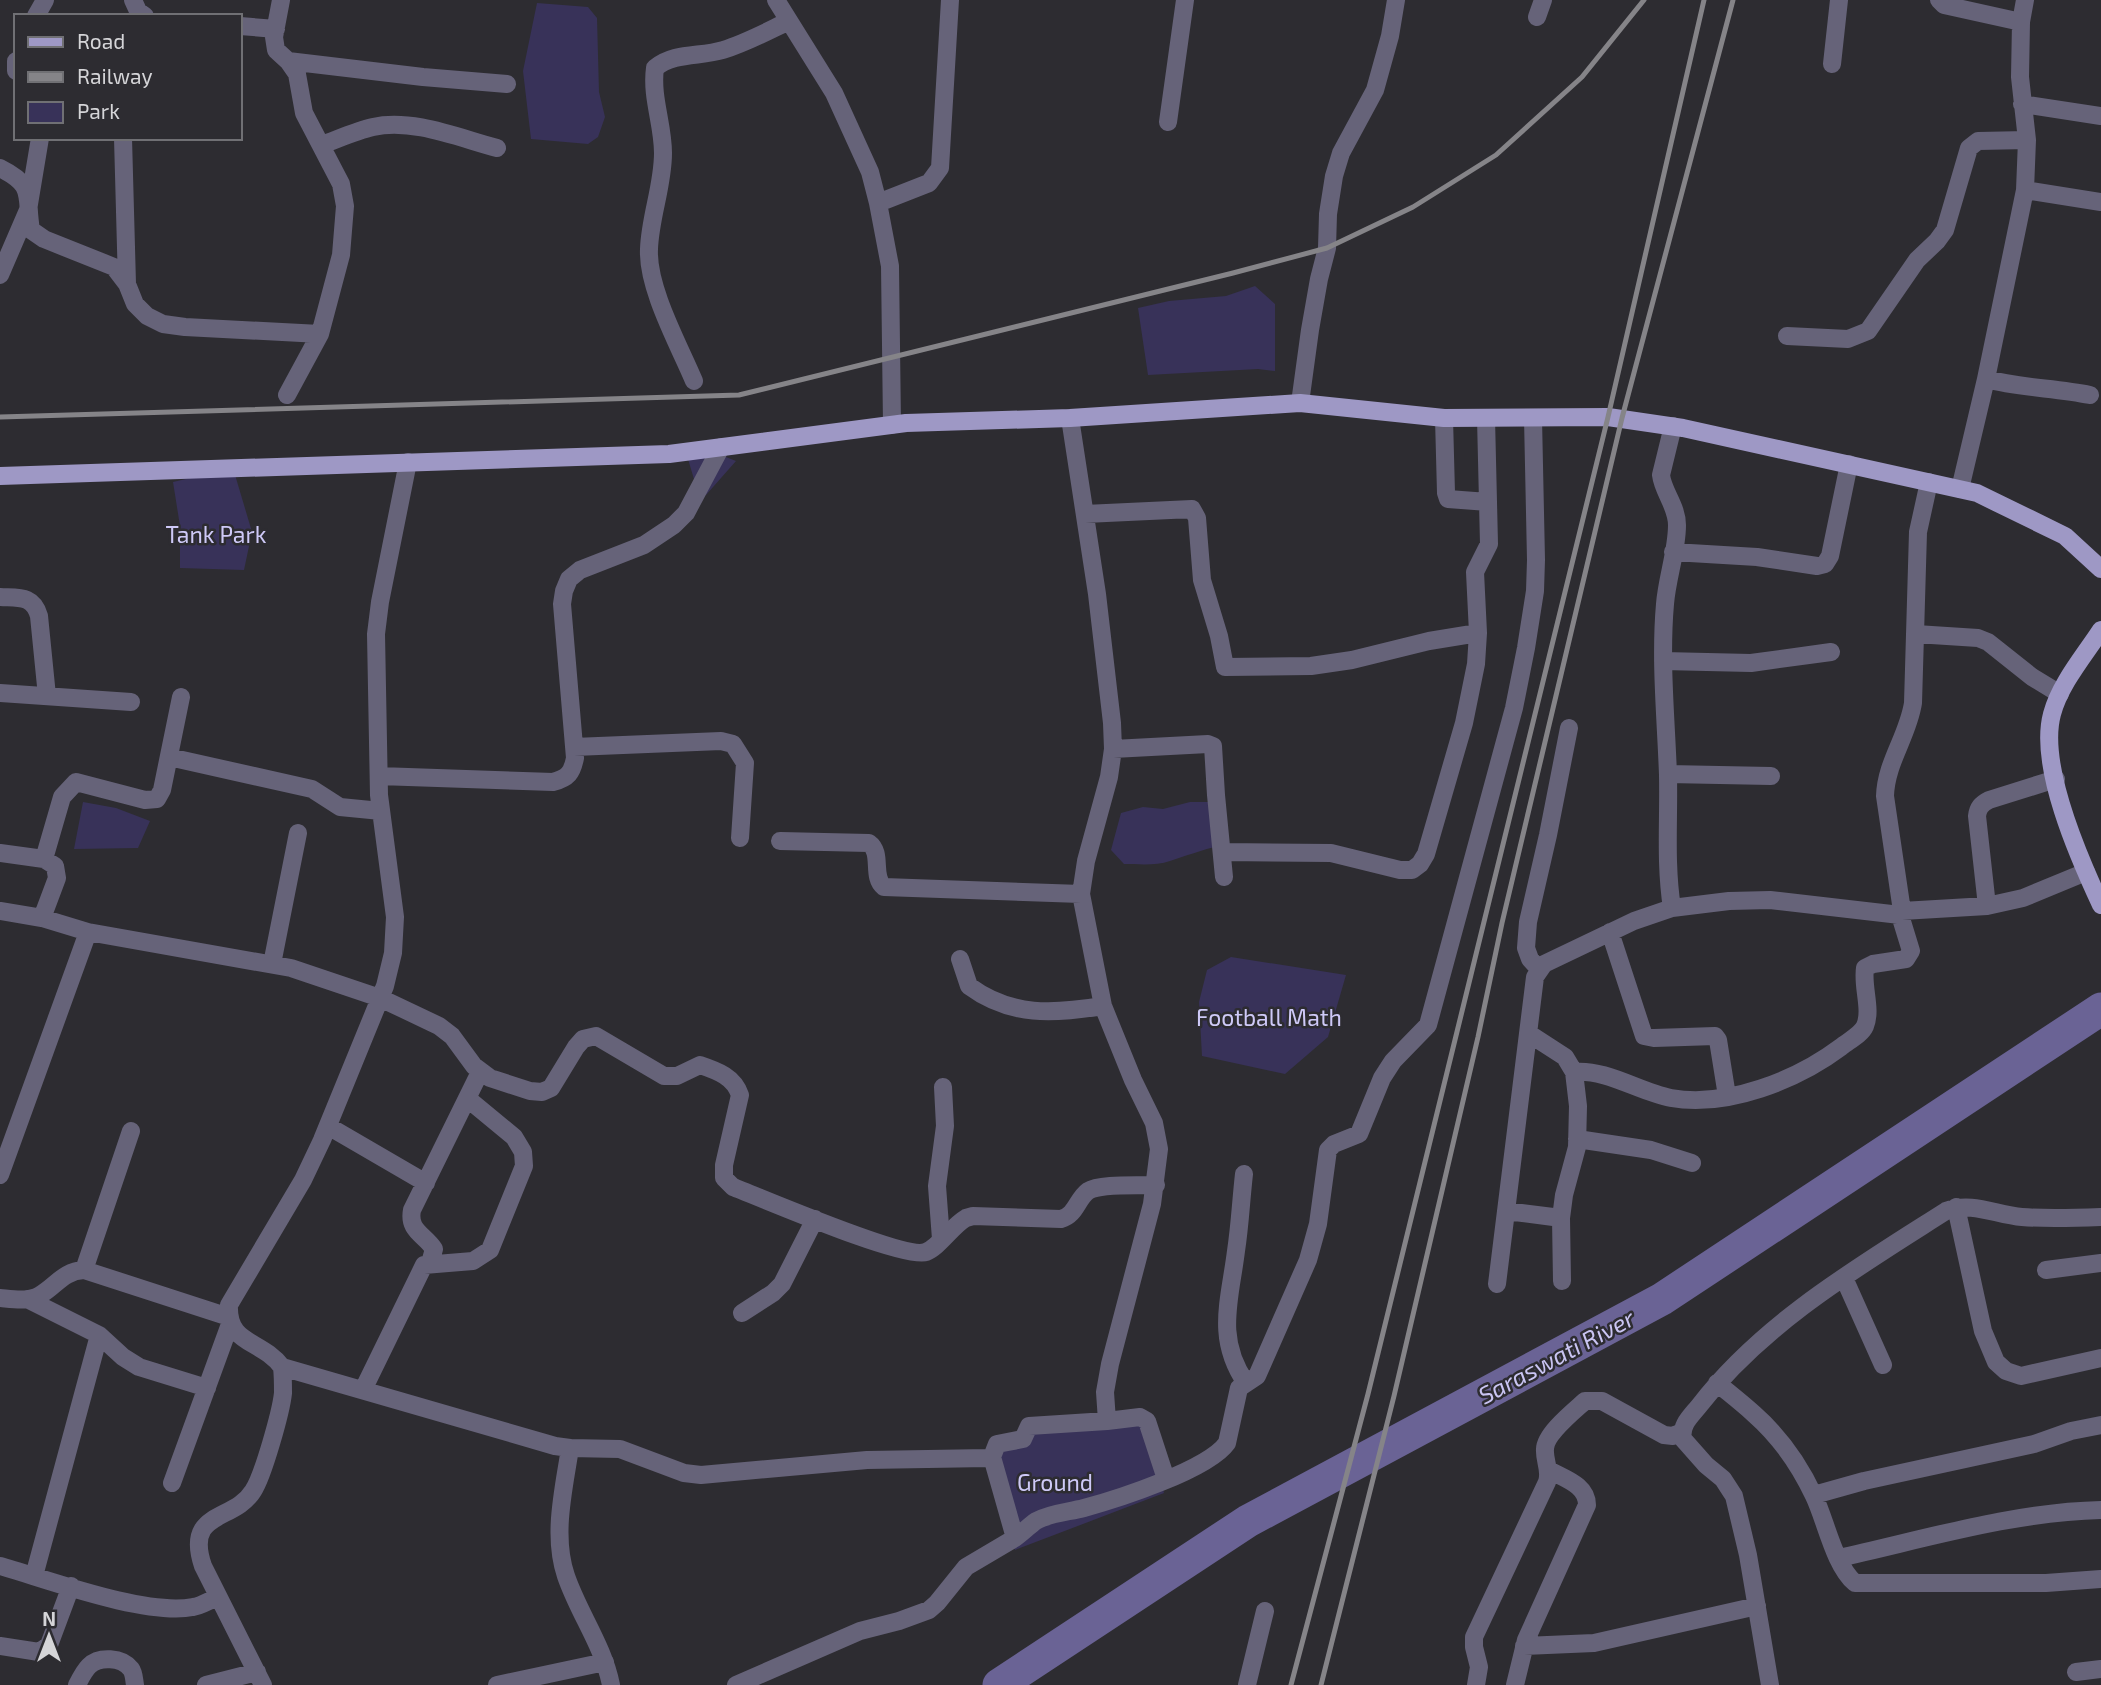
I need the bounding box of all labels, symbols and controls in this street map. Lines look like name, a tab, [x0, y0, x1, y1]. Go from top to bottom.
legend	[14, 14, 242, 140]
text: Road	[77, 28, 125, 53]
text: Railway	[77, 63, 153, 88]
text: Park	[77, 98, 120, 123]
park label: Tank Park	[166, 520, 267, 548]
park label: Football Math	[1196, 1003, 1342, 1031]
water label: Saraswati River	[1473, 1302, 1639, 1409]
park label: Ground	[1017, 1468, 1093, 1496]
north arrow	[14, 1601, 84, 1671]
text: N	[42, 1607, 56, 1630]

